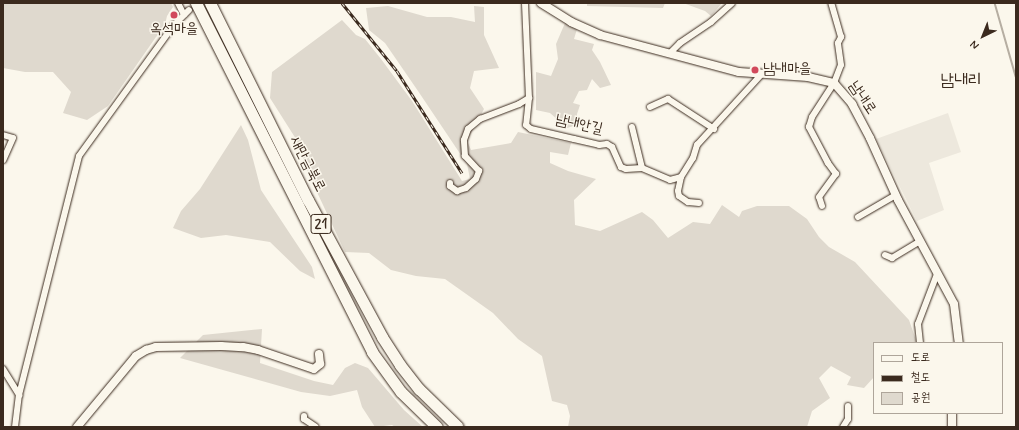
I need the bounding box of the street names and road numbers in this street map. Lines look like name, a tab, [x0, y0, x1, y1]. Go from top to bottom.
street label: 남내로	[844, 78, 880, 118]
street label: 남내안길	[554, 111, 604, 139]
street label: 새만금북로	[285, 133, 329, 195]
road number: 21	[310, 212, 332, 236]

